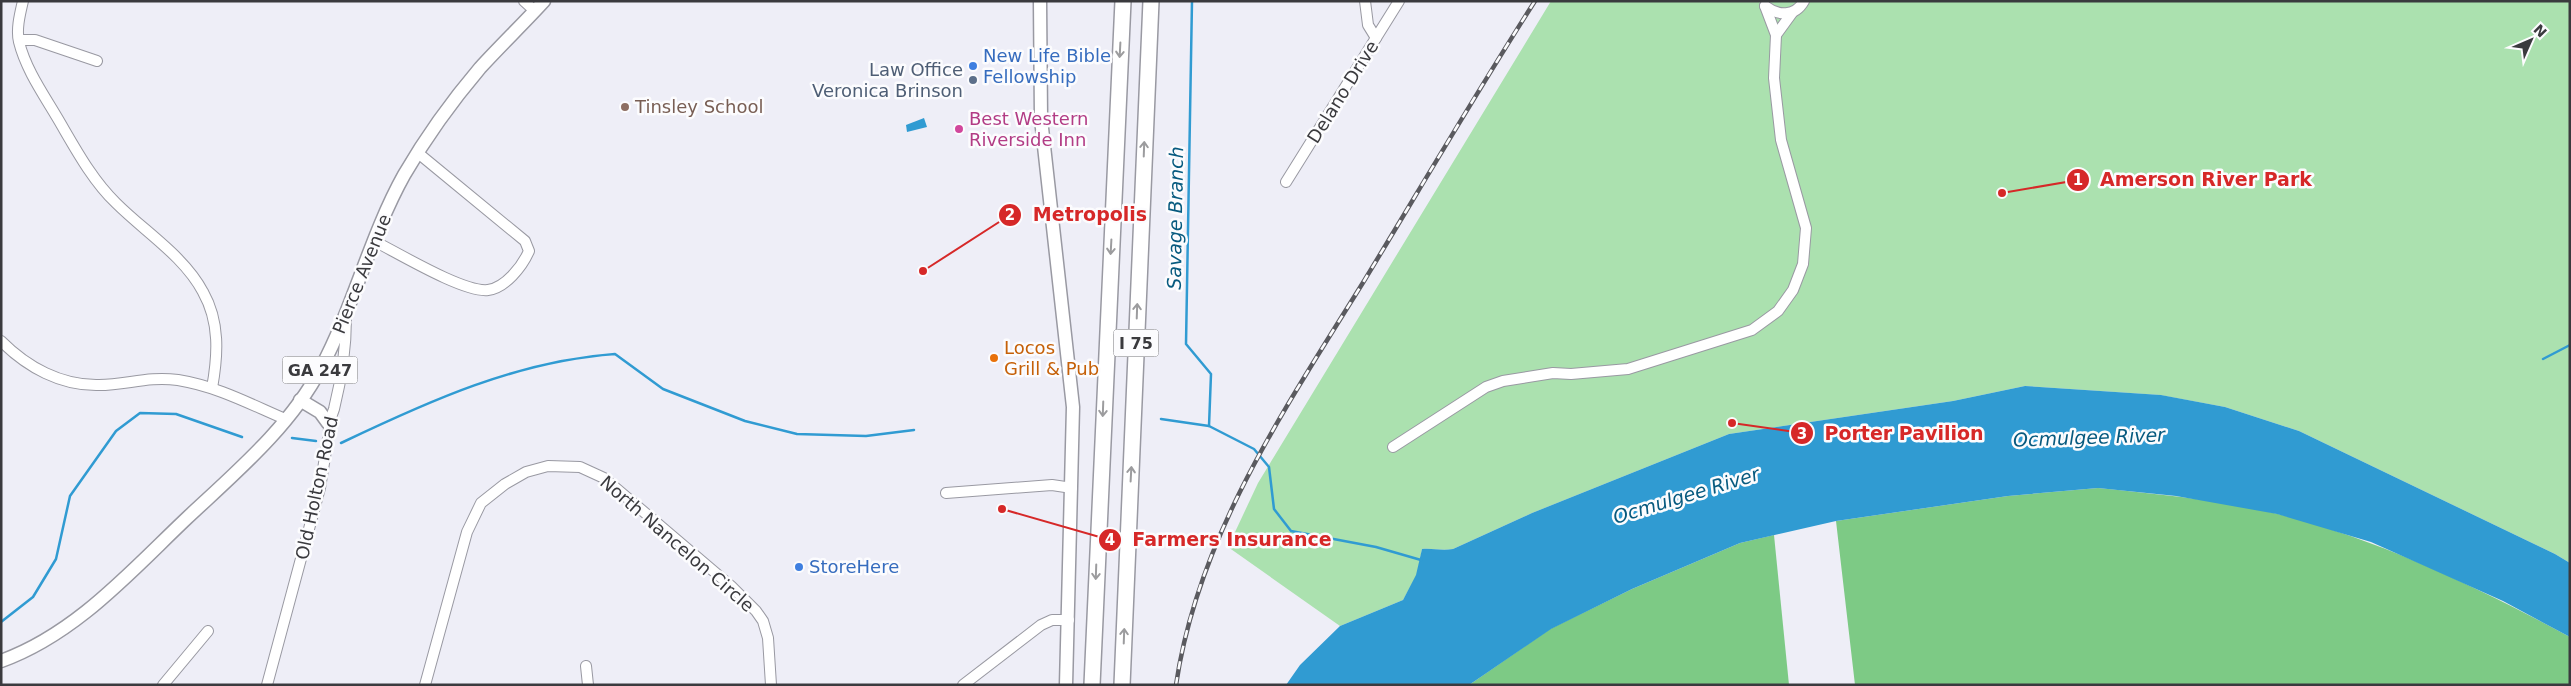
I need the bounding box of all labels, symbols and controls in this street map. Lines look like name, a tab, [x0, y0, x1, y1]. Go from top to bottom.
north arrow	[2506, 15, 2556, 65]
text: N	[2530, 21, 2550, 41]
street label: Delano Drive	[1303, 37, 1383, 147]
one-way arrow	[1116, 42, 1125, 58]
place label: New Life Bible Fellowship	[983, 45, 1111, 87]
place label: Law Office Veronica Brinson	[812, 59, 963, 101]
marker: New Life Bible Fellowship	[967, 60, 979, 72]
marker: Law Office Veronica Brinson	[967, 74, 979, 86]
place label: Tinsley School	[634, 96, 763, 117]
marker: Tinsley School	[619, 101, 631, 113]
place label: Best Western Riverside Inn	[969, 108, 1088, 150]
marker: Best Western Riverside Inn	[953, 123, 965, 135]
one-way arrow	[1139, 141, 1149, 158]
water label: Savage Branch	[1163, 146, 1187, 290]
callout: Amerson River Park	[2066, 163, 2322, 197]
text: Amerson River Park	[2100, 168, 2312, 190]
text: 1	[2073, 171, 2083, 189]
callout: Metropolis	[998, 198, 1157, 232]
text: Metropolis	[1033, 203, 1147, 225]
text: 2	[1005, 206, 1015, 224]
street label: Pierce Avenue	[328, 211, 395, 337]
one-way arrow	[1106, 239, 1115, 255]
one-way arrow	[1133, 304, 1142, 320]
road number: I 75	[1114, 329, 1158, 356]
place label: Locos Grill & Pub	[1004, 337, 1099, 379]
marker: Locos Grill & Pub	[988, 352, 1000, 364]
road number: GA 247	[282, 356, 358, 384]
one-way arrow	[1098, 401, 1108, 417]
street label: Old Holton Road	[291, 414, 342, 562]
callout: Porter Pavilion	[1790, 416, 1994, 450]
text: Porter Pavilion	[1824, 422, 1984, 444]
water label: Ocmulgee River	[2013, 423, 2166, 451]
text: 3	[1797, 425, 1807, 443]
water label: Ocmulgee River	[1610, 462, 1763, 528]
one-way arrow	[1126, 466, 1135, 482]
street label: North Nancelon Circle	[596, 471, 758, 616]
callout: Farmers Insurance	[1097, 523, 1341, 557]
text: Farmers Insurance	[1132, 528, 1332, 550]
text: 4	[1105, 531, 1115, 549]
place label: StoreHere	[809, 556, 899, 577]
marker: StoreHere	[793, 561, 805, 573]
one-way arrow	[1092, 564, 1101, 580]
one-way arrow	[1119, 628, 1128, 644]

